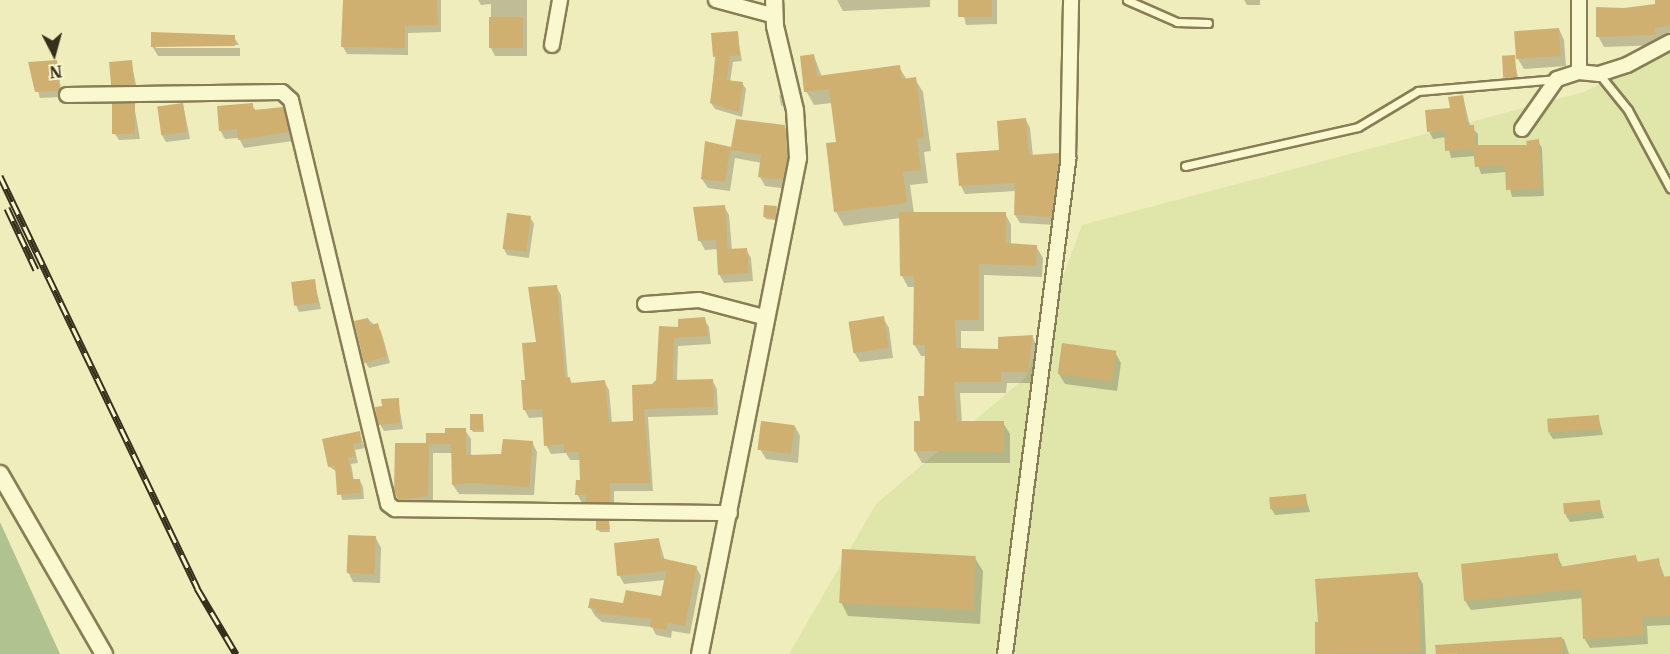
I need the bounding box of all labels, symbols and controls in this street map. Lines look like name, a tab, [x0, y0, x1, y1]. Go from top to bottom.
north arrow	[24, 24, 84, 84]
text: N	[49, 61, 63, 83]

